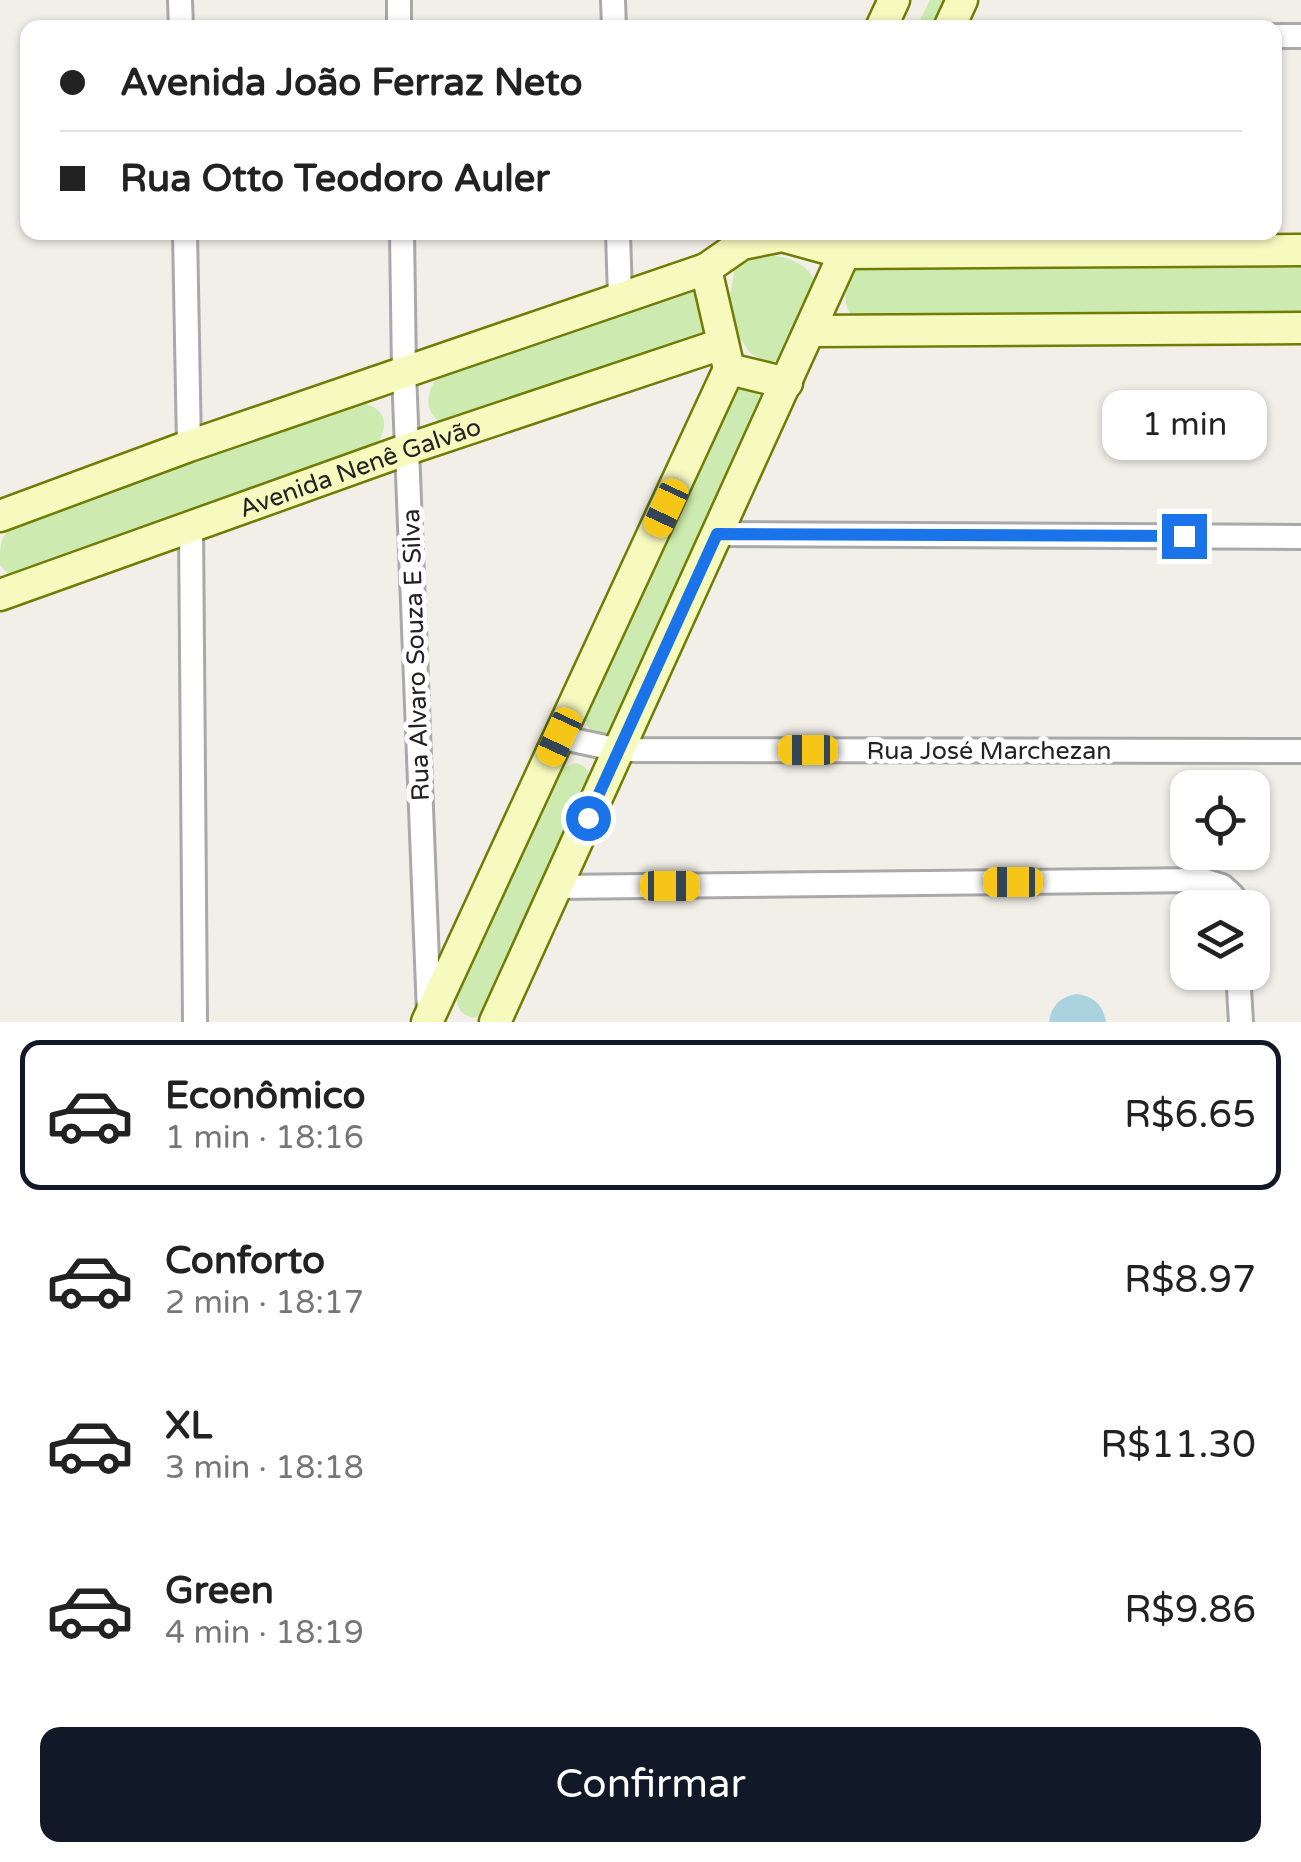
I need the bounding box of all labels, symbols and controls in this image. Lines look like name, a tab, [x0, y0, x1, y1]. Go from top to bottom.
text: Avenida João Ferraz Neto	[120, 60, 583, 106]
text: Rua Otto Teodoro Auler	[120, 156, 550, 202]
callout: 1 min	[1102, 391, 1266, 461]
text: 1 min	[1142, 406, 1227, 444]
street label: Avenida Nenê Galvão	[235, 412, 485, 524]
car	[640, 474, 692, 542]
street label: Rua Alvaro Souza E Silva	[396, 508, 436, 802]
route end	[1162, 514, 1207, 559]
car	[533, 703, 585, 771]
car	[778, 735, 838, 765]
street label: Rua José Marchezan	[867, 736, 1111, 766]
map controls	[1170, 770, 1270, 990]
button: locate	[1170, 770, 1270, 870]
route start	[566, 796, 611, 841]
car	[983, 867, 1043, 897]
car	[640, 871, 700, 901]
button: layers	[1170, 890, 1270, 990]
icon: car	[45, 1070, 135, 1160]
text: Econômico	[165, 1073, 366, 1119]
text: R$6.65	[1124, 1092, 1256, 1138]
text: 1 min · 18:16	[165, 1119, 364, 1157]
icon: car	[45, 1235, 135, 1325]
text: Conforto	[165, 1238, 325, 1284]
text: R$8.97	[1124, 1257, 1256, 1303]
text: 2 min · 18:17	[165, 1284, 364, 1322]
icon: car	[45, 1400, 135, 1490]
text: XL	[165, 1403, 212, 1449]
text: R$11.30	[1100, 1422, 1256, 1468]
text: 3 min · 18:18	[165, 1449, 364, 1487]
icon: car	[45, 1565, 135, 1655]
text: Green	[165, 1568, 274, 1614]
text: R$9.86	[1124, 1587, 1256, 1633]
text: 4 min · 18:19	[165, 1614, 364, 1652]
button: Confirmar	[40, 1727, 1261, 1842]

